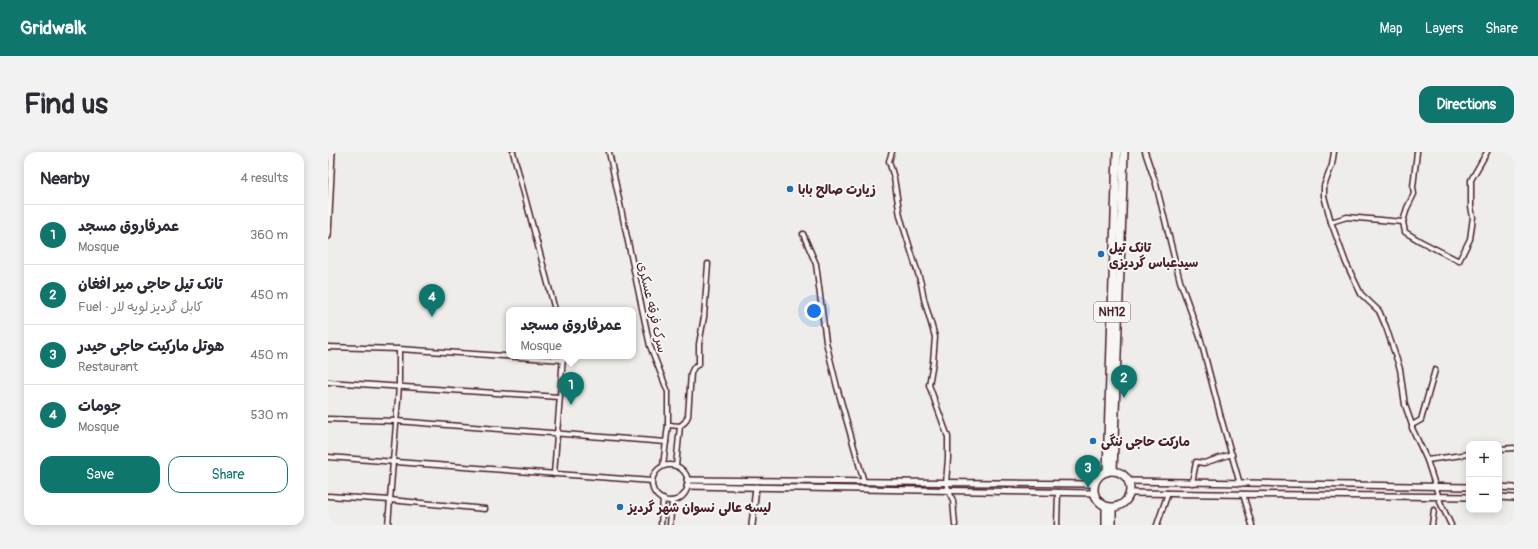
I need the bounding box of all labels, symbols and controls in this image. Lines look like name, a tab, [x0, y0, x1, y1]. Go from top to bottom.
text: Gridwalk	[20, 16, 86, 40]
text: Map	[1380, 20, 1403, 37]
text: Layers	[1425, 20, 1463, 37]
text: Share	[1485, 20, 1518, 37]
button: Directions	[1419, 86, 1514, 123]
text: Find us	[24, 87, 108, 122]
text: Nearby	[40, 168, 89, 189]
text: 4 results	[241, 170, 288, 186]
place label: زیارت صالح بابا	[798, 182, 876, 198]
marker: زیارت صالح بابا	[785, 184, 795, 194]
text: عمرفاروق مسجد	[78, 217, 179, 236]
text: 1	[50, 227, 56, 243]
text: 360 m	[250, 227, 288, 243]
text: Mosque	[78, 239, 119, 255]
place label: تانک تیل سیدعباس گردیزی	[1109, 240, 1198, 271]
marker: تانک تیل سیدعباس گردیزی	[1096, 249, 1106, 259]
street label: سرک فرقه عسکری	[634, 260, 670, 354]
text: تانک تیل حاجی میر افغان	[78, 275, 223, 294]
pin: 4	[419, 284, 445, 317]
text: 2	[49, 287, 57, 303]
text: 450 m	[250, 287, 288, 303]
text: Fuel · کابل گردیز لویه لار	[78, 299, 203, 315]
your location	[804, 301, 824, 321]
road number: NH12	[1094, 302, 1130, 322]
popup	[506, 307, 636, 359]
text: عمرفاروق مسجد	[521, 316, 622, 335]
text: هوتل مارکیت حاجی حیدر	[78, 337, 224, 356]
text: Mosque	[521, 338, 562, 354]
text: 3	[49, 347, 57, 363]
text: 450 m	[250, 347, 288, 363]
text: Restaurant	[78, 359, 138, 375]
pin: 2	[1111, 365, 1137, 398]
pin: 1	[558, 372, 584, 405]
text: جومات	[78, 397, 121, 416]
text: 4	[49, 407, 57, 423]
text: 530 m	[250, 407, 288, 423]
text: Mosque	[78, 419, 119, 435]
place label: مارکت حاجی ننگی	[1101, 433, 1190, 450]
marker: مارکت حاجی ننگی	[1088, 436, 1098, 446]
map controls	[1466, 441, 1502, 513]
button: +	[1466, 441, 1502, 477]
pin: 3	[1075, 455, 1101, 488]
button: Save	[40, 456, 160, 493]
button: Share	[168, 456, 288, 493]
button: −	[1466, 477, 1502, 513]
place label: لیسه عالی نسوان شهر گردیز	[626, 499, 771, 516]
marker: لیسه عالی نسوان شهر گردیز	[615, 502, 625, 512]

